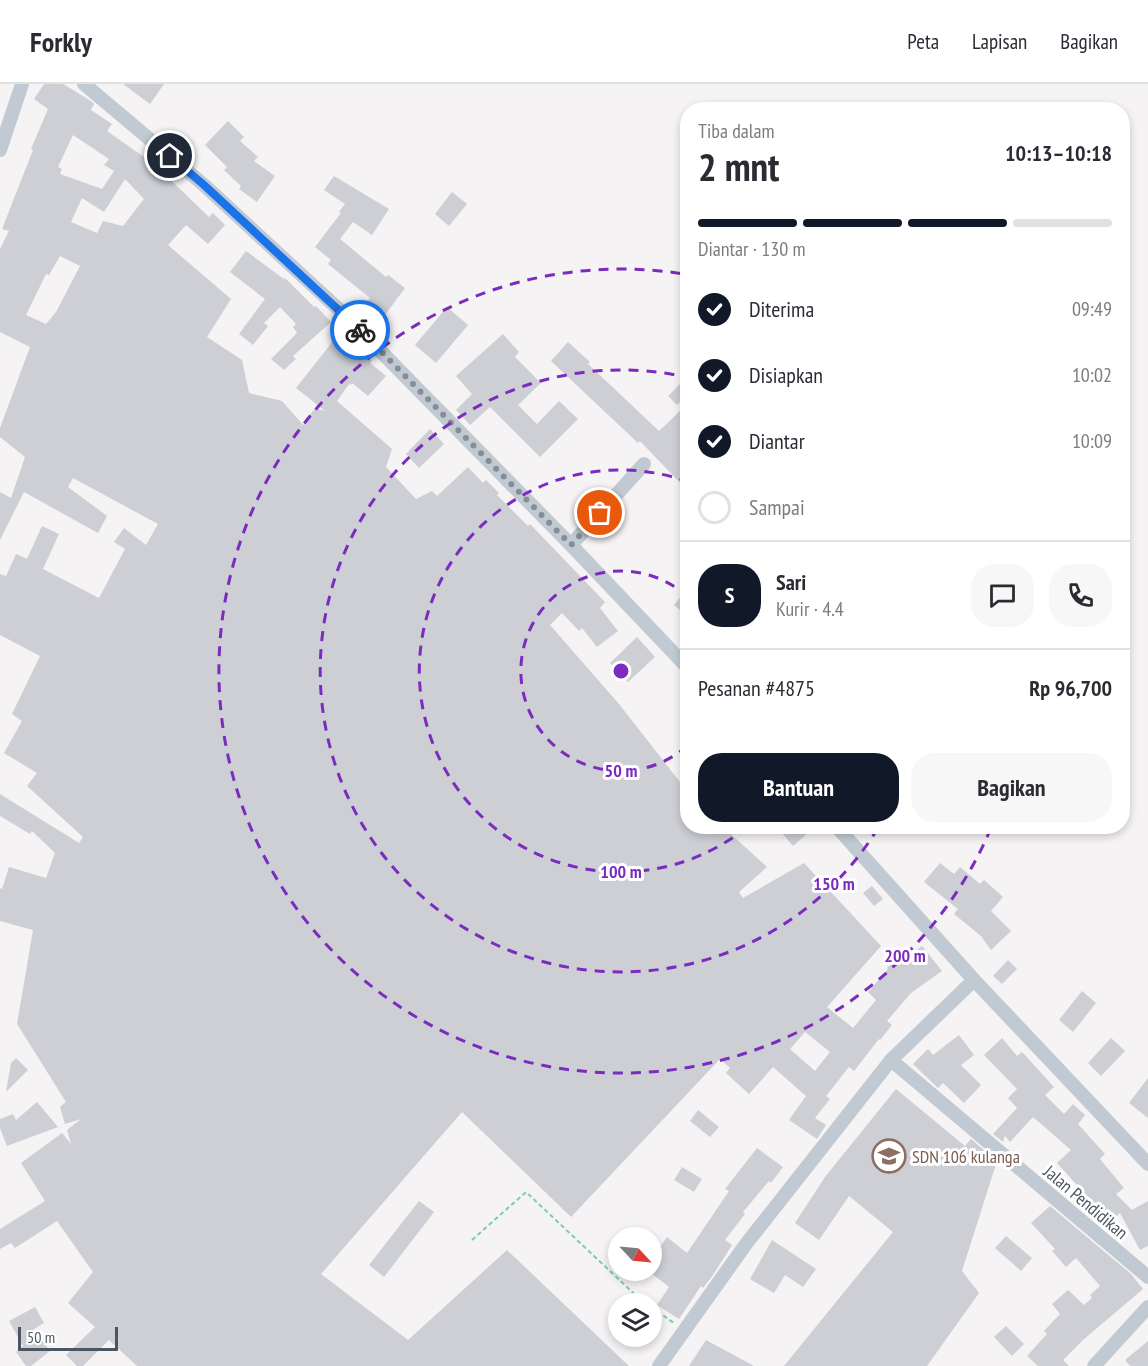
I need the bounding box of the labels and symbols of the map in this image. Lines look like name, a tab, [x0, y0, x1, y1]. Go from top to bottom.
pin	[144, 130, 195, 181]
courier	[330, 300, 390, 360]
pin	[574, 487, 625, 538]
centre of rings	[611, 661, 631, 681]
text: 50 m	[605, 759, 637, 782]
text: 100 m	[600, 860, 642, 883]
text: 150 m	[813, 872, 855, 895]
text: 200 m	[884, 944, 926, 967]
school or university icon: SDN 106 kulanga	[871, 1138, 907, 1174]
place label: SDN 106 kulanga	[912, 1145, 1020, 1168]
street label: Jalan Pendidikan	[1038, 1159, 1133, 1244]
north arrow	[608, 1227, 662, 1281]
scale bar	[18, 1324, 118, 1352]

